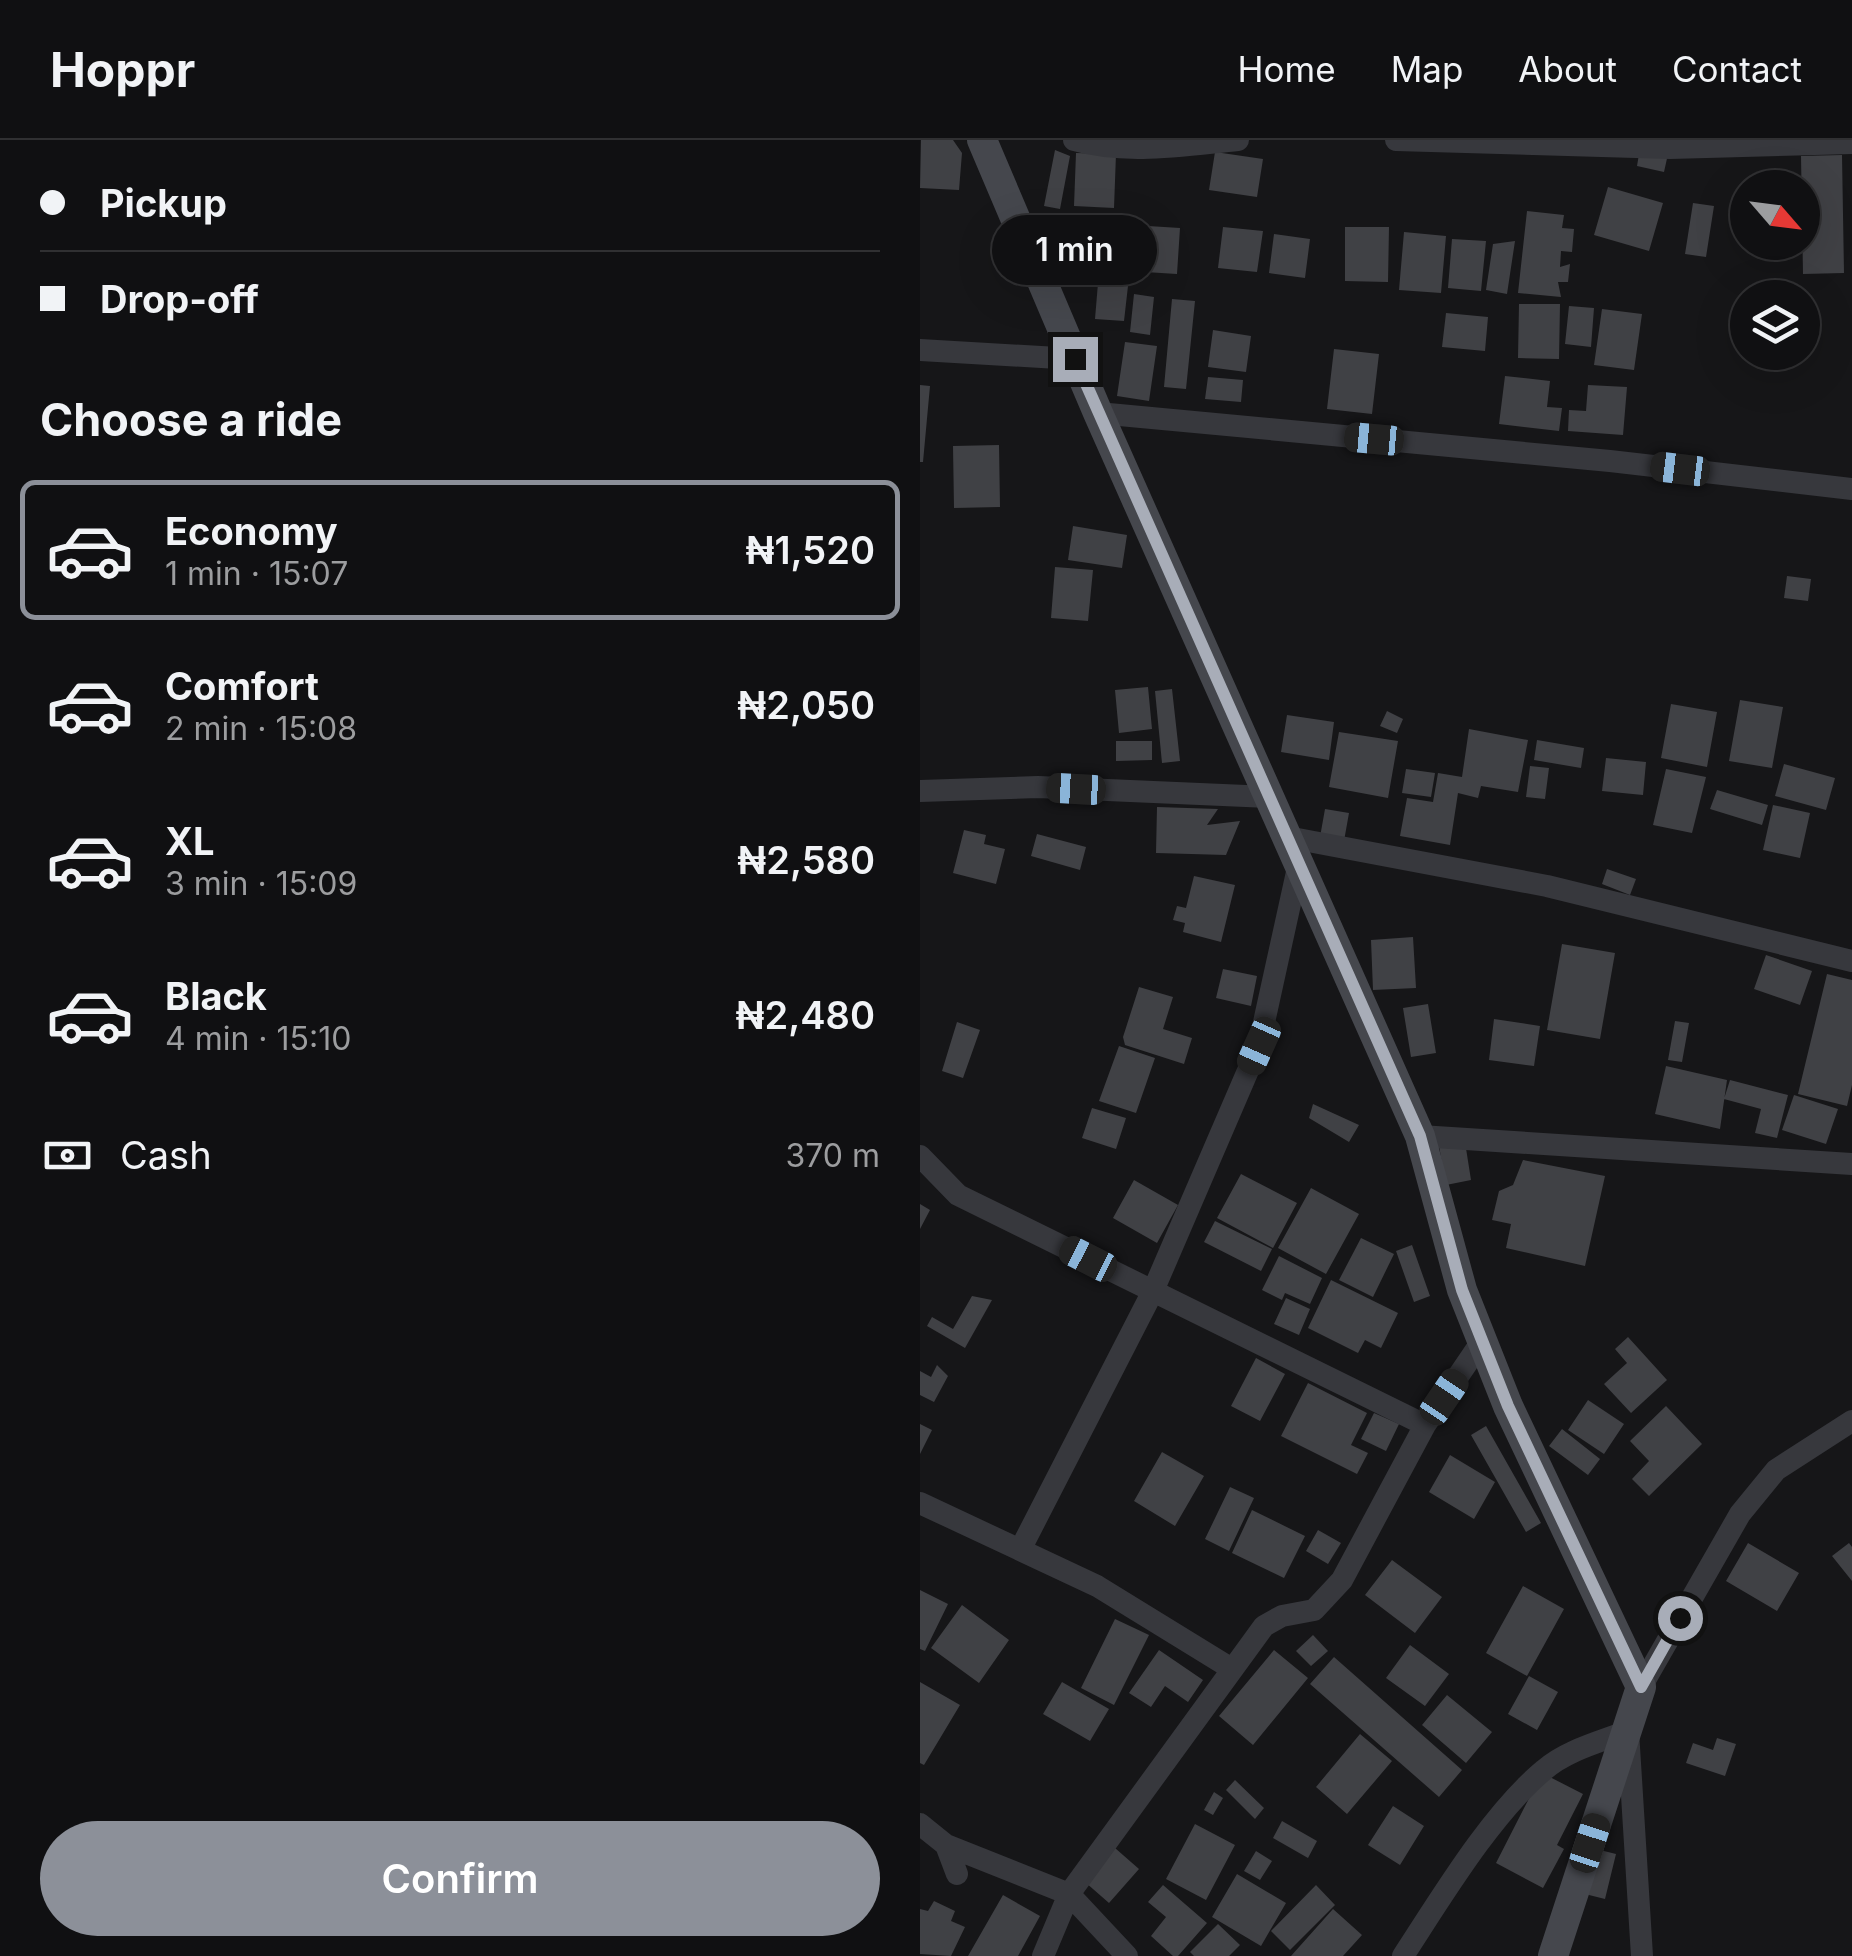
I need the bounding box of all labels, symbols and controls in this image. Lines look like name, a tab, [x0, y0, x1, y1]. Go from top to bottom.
text: Hoppr	[50, 40, 195, 99]
text: Home	[1238, 48, 1336, 90]
text: Map	[1391, 48, 1463, 90]
text: About	[1518, 48, 1617, 90]
text: Contact	[1672, 48, 1802, 90]
north arrow	[1730, 170, 1820, 260]
map controls	[1730, 170, 1820, 370]
text: Pickup	[100, 180, 227, 226]
callout: 1 min	[992, 214, 1158, 284]
text: 1 min	[1035, 230, 1114, 269]
text: Drop-off	[100, 276, 259, 322]
button: layers	[1730, 280, 1820, 370]
route end	[1053, 337, 1098, 382]
text: Choose a ride	[40, 392, 342, 447]
car	[1343, 421, 1405, 457]
car	[1648, 450, 1712, 488]
icon: car	[45, 505, 135, 595]
text: Economy	[165, 508, 338, 554]
text: ₦1,520	[746, 527, 875, 573]
text: 1 min · 15:07	[165, 554, 348, 593]
icon: car	[45, 660, 135, 750]
text: Comfort	[165, 663, 319, 709]
text: ₦2,050	[737, 682, 875, 728]
text: 2 min · 15:08	[165, 709, 357, 748]
car	[1045, 772, 1107, 806]
icon: car	[45, 815, 135, 905]
text: XL	[165, 818, 215, 864]
text: ₦2,580	[737, 837, 875, 883]
text: 3 min · 15:09	[165, 864, 357, 903]
icon: car	[45, 970, 135, 1060]
text: Black	[165, 973, 267, 1019]
text: ₦2,480	[736, 992, 875, 1038]
car	[1233, 1012, 1285, 1080]
text: 4 min · 15:10	[165, 1019, 351, 1058]
icon: cash	[40, 1128, 95, 1183]
text: Cash	[120, 1132, 212, 1178]
text: 370 m	[785, 1136, 880, 1175]
car	[1054, 1232, 1122, 1286]
car	[1415, 1364, 1473, 1430]
route start	[1658, 1596, 1703, 1641]
car	[1566, 1810, 1614, 1876]
button: Confirm	[40, 1821, 880, 1936]

